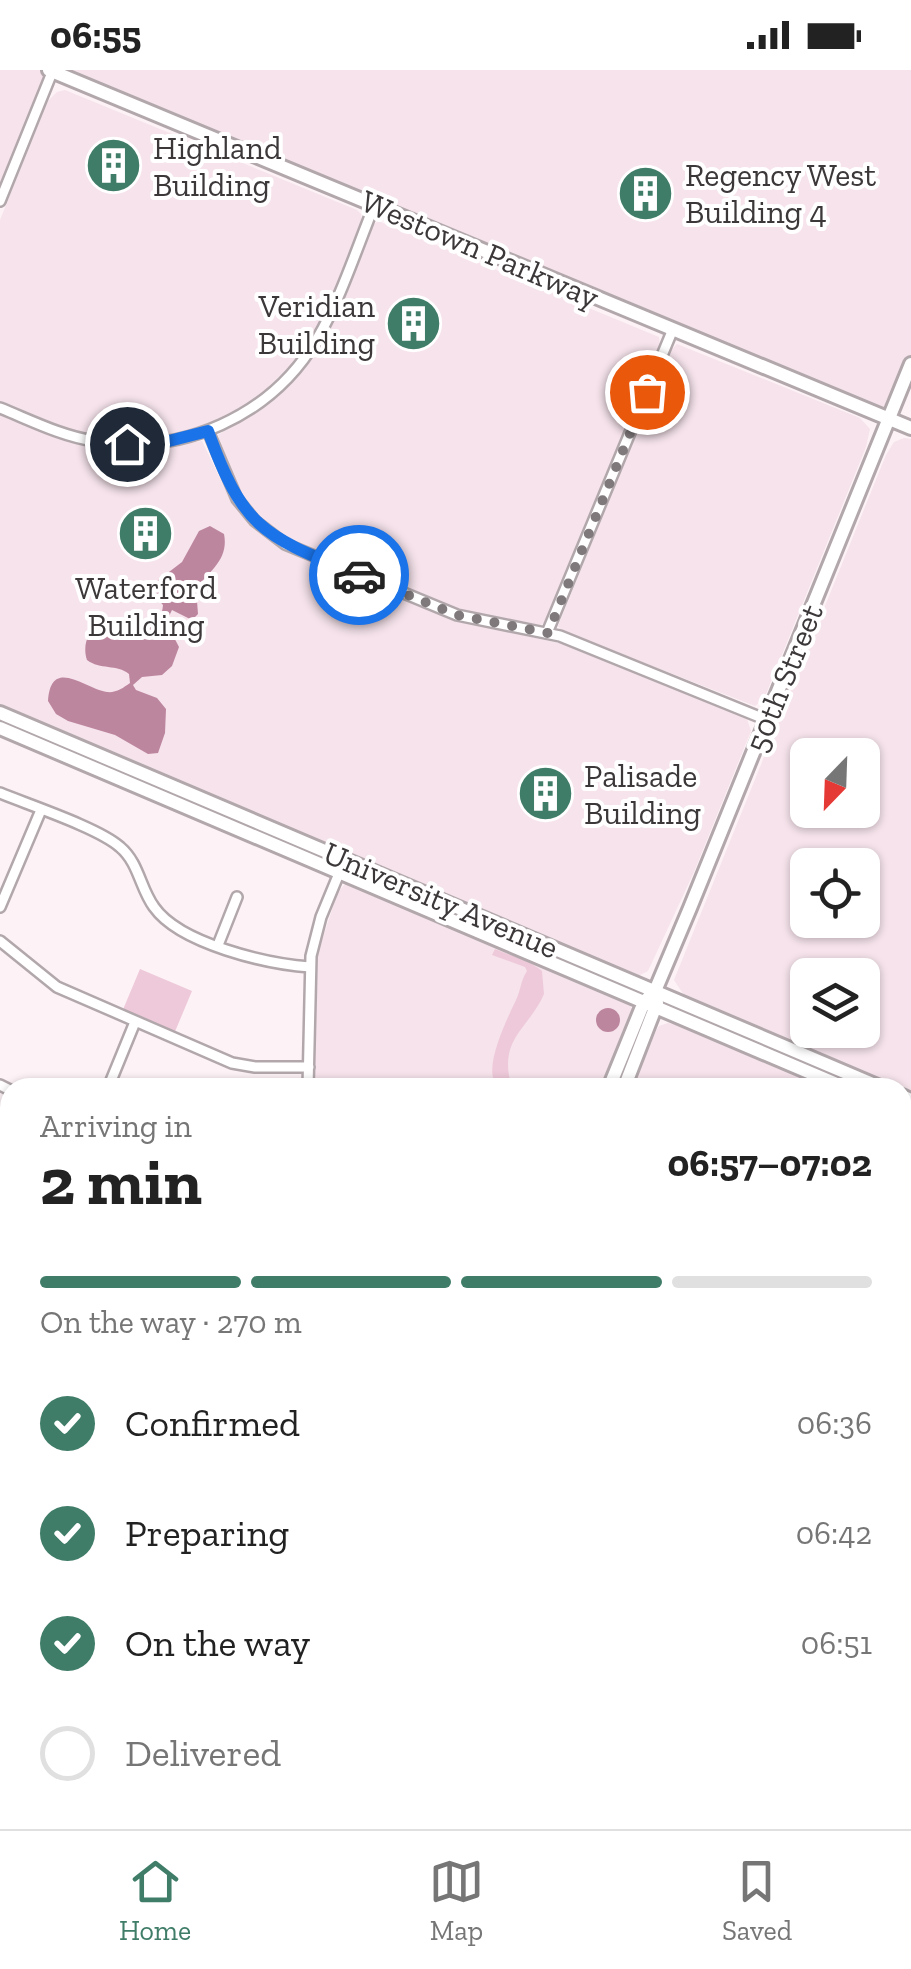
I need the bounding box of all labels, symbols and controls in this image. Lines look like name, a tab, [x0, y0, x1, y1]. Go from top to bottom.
text: 06:55	[50, 12, 141, 58]
place label: Highland Building	[153, 129, 282, 204]
building icon: Highland Building	[84, 136, 144, 196]
place label: Regency West Building 4	[685, 156, 876, 231]
building icon: Regency West Building 4	[616, 163, 676, 223]
street label: Westown Parkway	[355, 182, 605, 317]
place label: Veridian Building	[258, 287, 376, 362]
building icon: Veridian Building	[384, 294, 444, 354]
pin	[605, 350, 690, 435]
icon: bag	[620, 365, 675, 420]
pin	[85, 402, 170, 487]
icon: home	[100, 417, 155, 472]
building icon: Waterford Building	[116, 504, 176, 564]
courier	[309, 525, 409, 625]
icon: car	[332, 548, 387, 603]
place label: Waterford Building	[75, 569, 217, 644]
street label: 50th Street	[737, 599, 831, 757]
north arrow	[790, 738, 880, 828]
map controls	[790, 738, 880, 1048]
place label: Palisade Building	[584, 757, 701, 832]
building icon: Palisade Building	[515, 764, 575, 824]
street label: University Avenue	[318, 833, 564, 967]
button: locate	[790, 848, 880, 938]
button: layers	[790, 958, 880, 1048]
text: Arriving in	[40, 1107, 192, 1145]
text: 06:57–07:02	[667, 1140, 872, 1186]
text: 2 min	[40, 1143, 202, 1221]
text: On the way · 270 m	[40, 1303, 302, 1341]
icon: check	[40, 1396, 95, 1451]
text: Confirmed	[125, 1400, 300, 1446]
text: 06:36	[797, 1404, 872, 1442]
icon: check	[40, 1506, 95, 1561]
text: Preparing	[125, 1510, 289, 1556]
text: 06:42	[796, 1514, 872, 1552]
icon: check	[40, 1616, 95, 1671]
text: On the way	[125, 1620, 310, 1666]
text: 06:51	[801, 1624, 872, 1662]
text: Delivered	[125, 1730, 281, 1776]
tab: Home	[119, 1854, 191, 1947]
tab: Map	[429, 1854, 484, 1947]
tab: Saved	[722, 1854, 792, 1947]

